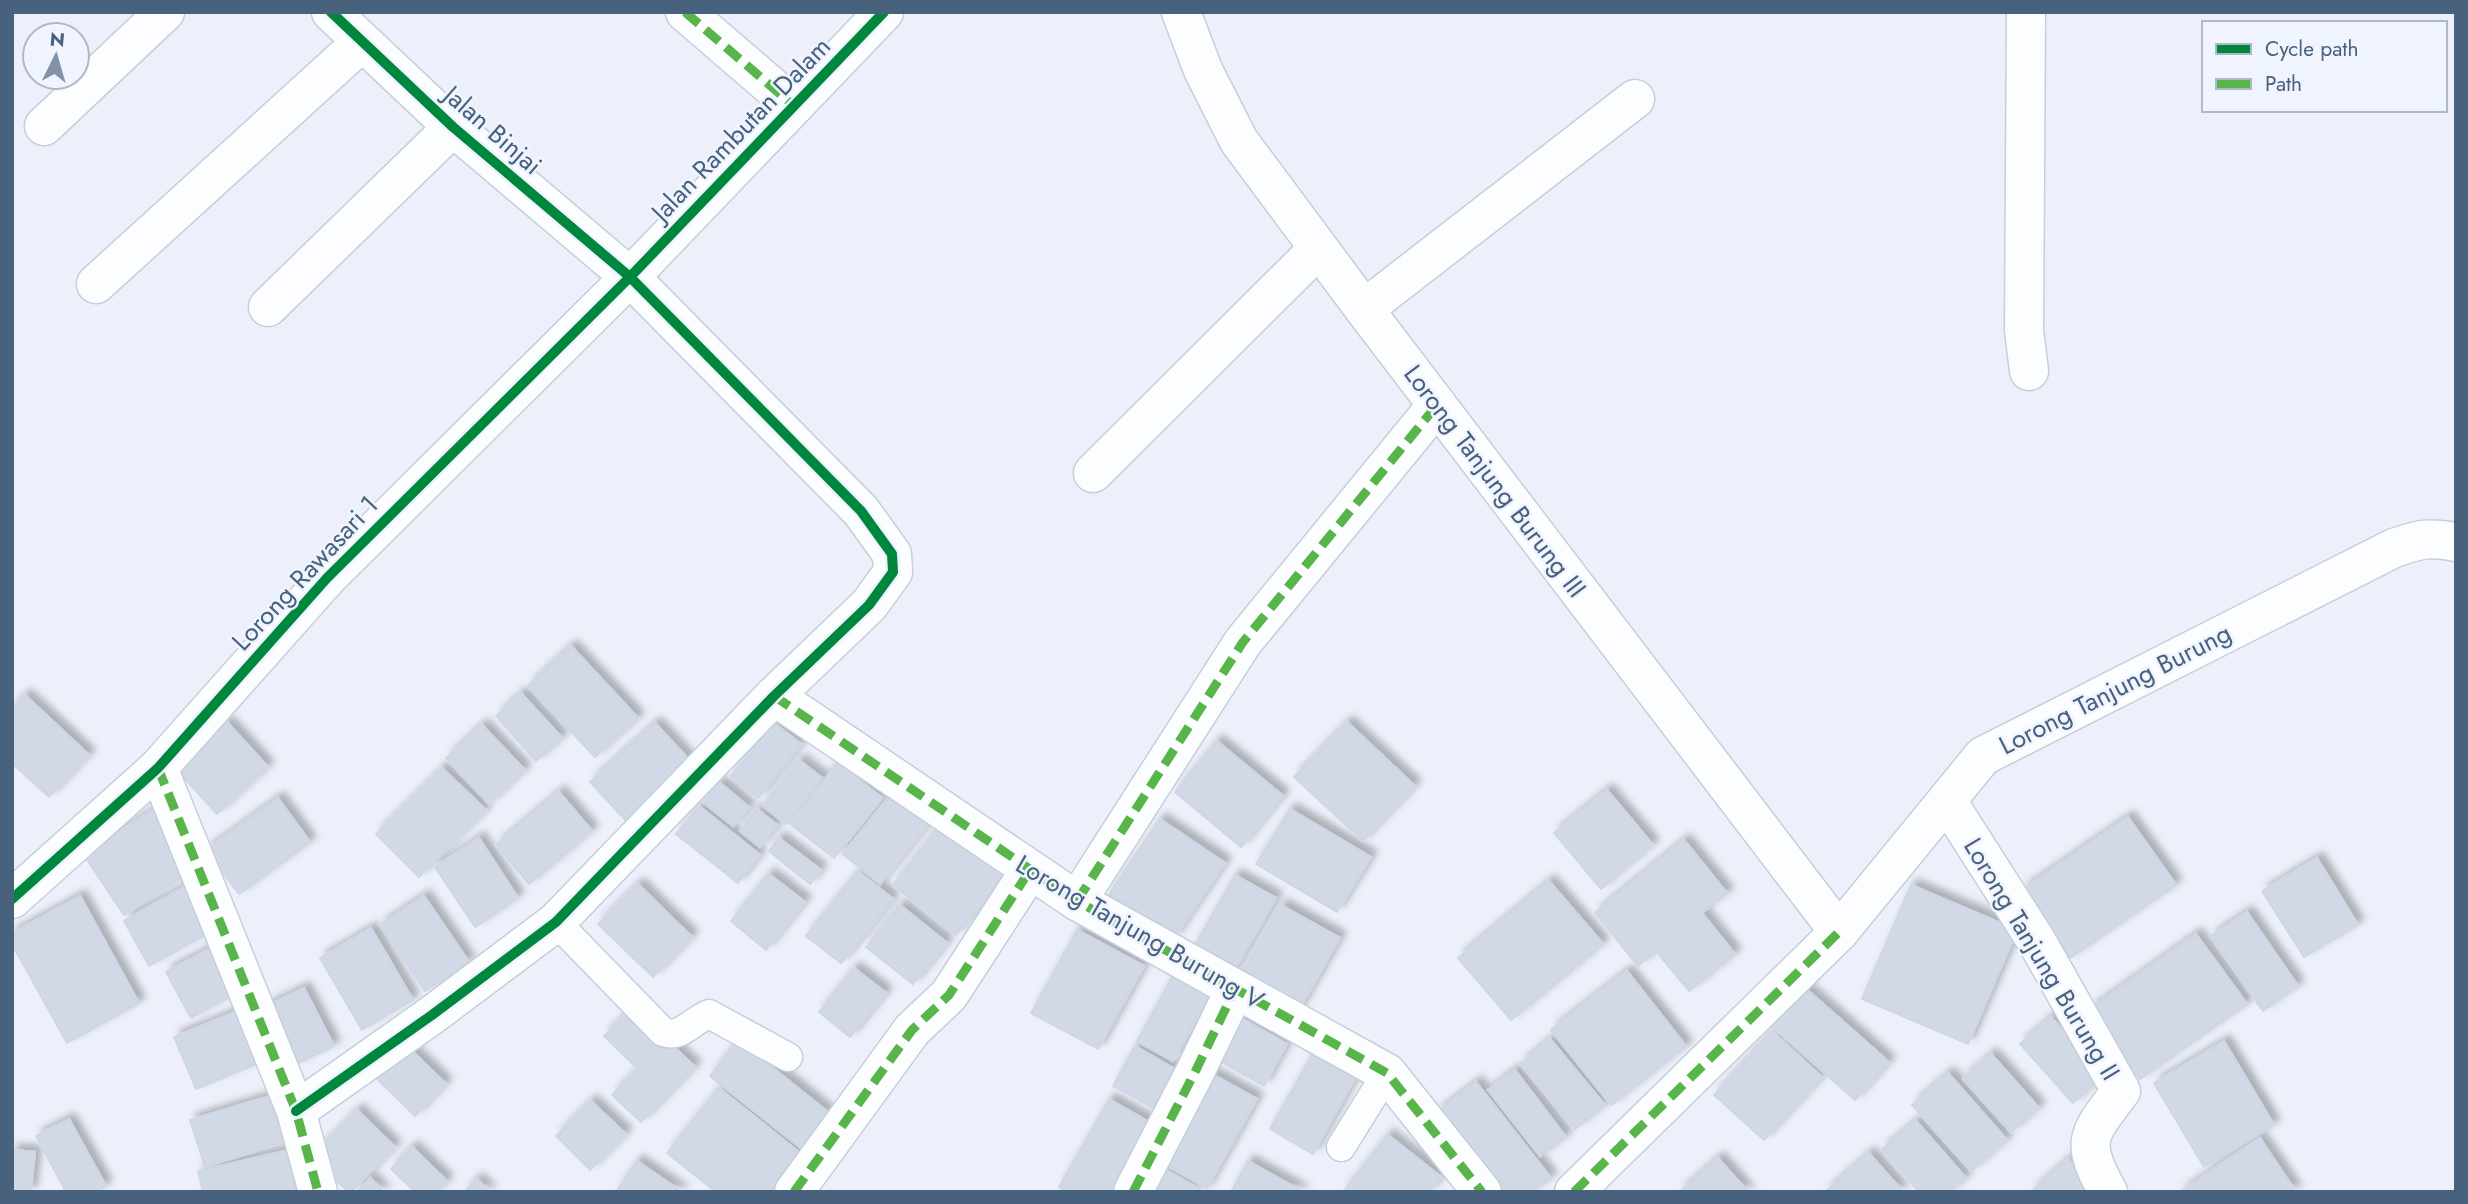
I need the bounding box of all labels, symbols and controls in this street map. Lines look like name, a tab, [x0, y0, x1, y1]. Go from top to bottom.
north arrow	[21, 21, 91, 91]
legend	[2202, 21, 2447, 112]
text: N	[49, 25, 66, 54]
street label: Jalan Rambutan Dalam	[641, 28, 839, 232]
text: Cycle path	[2265, 34, 2358, 64]
text: Path	[2265, 69, 2302, 99]
street label: Jalan Binjai	[433, 75, 551, 183]
street label: Lorong Tanjung Burung III	[1395, 357, 1595, 605]
street label: Lorong Rawasari 1	[223, 487, 387, 659]
street label: Lorong Tanjung Burung	[1992, 614, 2238, 764]
street label: Lorong Tanjung Burung II	[1954, 831, 2130, 1087]
street label: Lorong Tanjung Burung V	[1009, 845, 1272, 1019]

